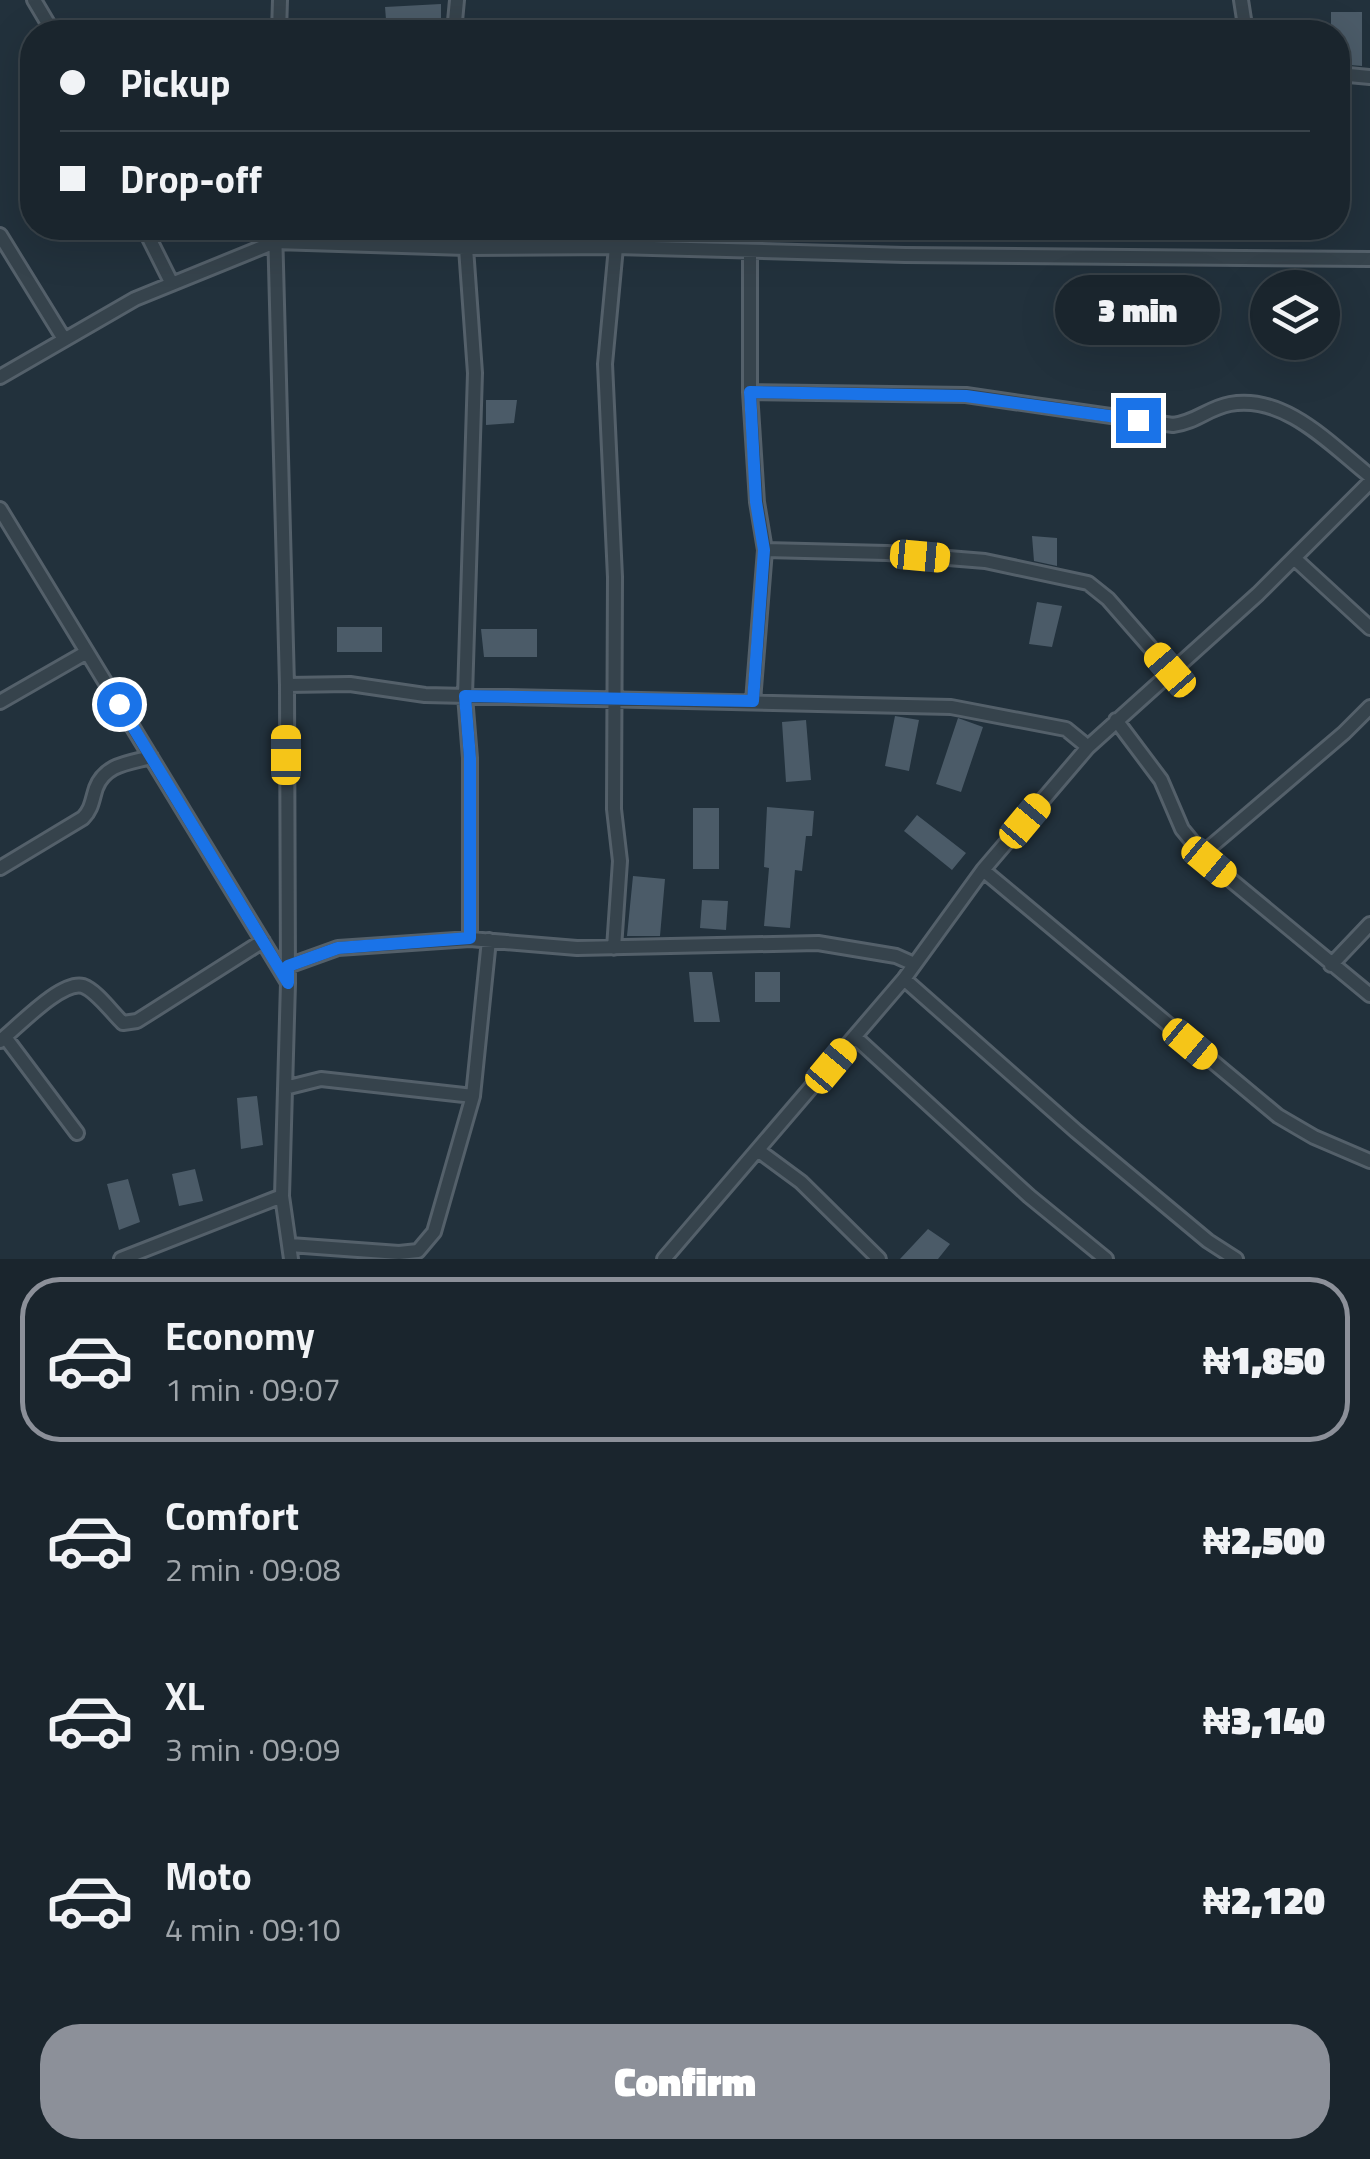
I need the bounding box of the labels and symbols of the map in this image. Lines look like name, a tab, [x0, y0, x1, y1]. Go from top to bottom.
callout: 3 min	[1056, 275, 1220, 345]
route end	[1116, 398, 1161, 443]
car	[889, 538, 951, 574]
car	[1139, 638, 1201, 702]
route start	[97, 682, 142, 727]
car	[271, 725, 301, 785]
car	[994, 788, 1056, 854]
car	[1176, 831, 1242, 893]
car	[1157, 1013, 1223, 1075]
car	[800, 1033, 862, 1099]

